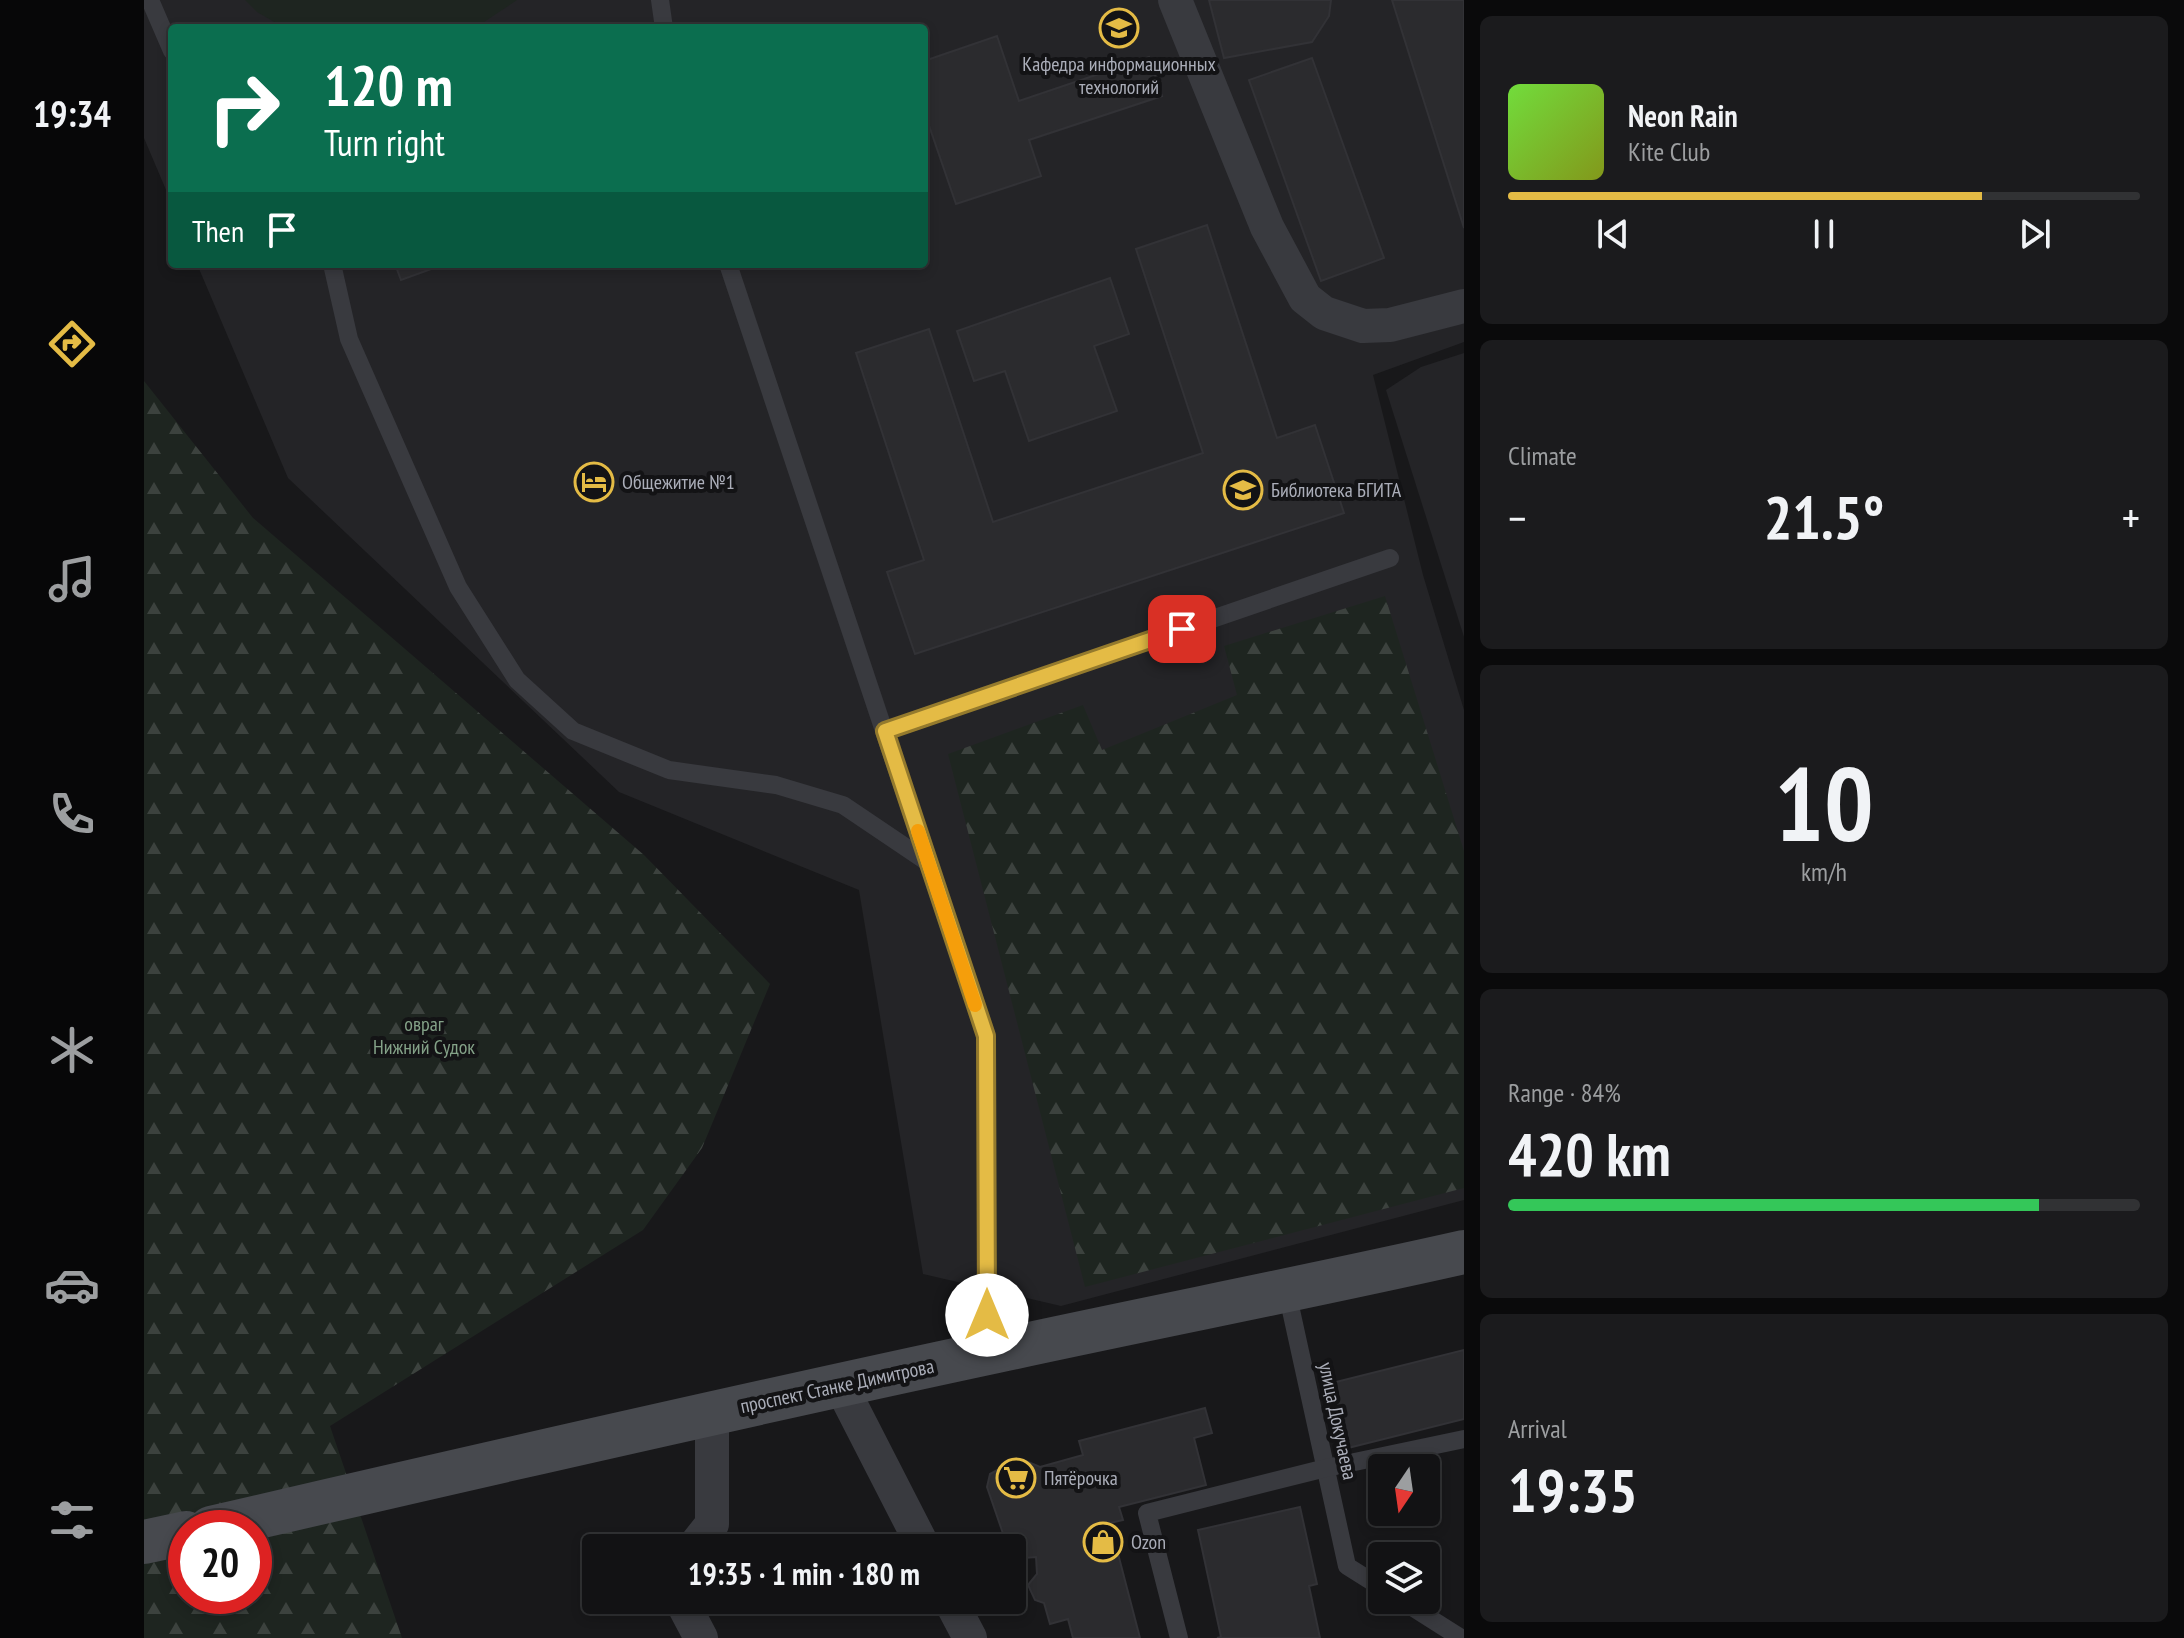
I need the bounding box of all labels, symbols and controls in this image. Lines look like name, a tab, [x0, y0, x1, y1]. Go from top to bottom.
school or university icon: Кафедра информационных технологий	[1098, 7, 1140, 49]
text: 120 m	[324, 49, 453, 121]
place label: Кафедра информационных технологий	[1022, 51, 1216, 100]
icon: right	[192, 56, 296, 160]
text: 19:34	[33, 90, 111, 137]
text: Neon Rain	[1628, 96, 1738, 135]
text: Turn right	[324, 119, 445, 166]
text: Kite Club	[1628, 135, 1710, 168]
icon: arrive	[260, 208, 304, 252]
text: Then	[192, 211, 244, 250]
icon: previous	[1591, 212, 1635, 256]
icon: pause	[1802, 212, 1846, 256]
icon: next	[2013, 212, 2057, 256]
icon: directions	[44, 316, 100, 372]
text: Climate	[1508, 439, 1577, 472]
hotel icon: Общежитие №1	[573, 461, 615, 503]
place label: Общежитие №1	[622, 469, 735, 495]
school or university icon: Библиотека БГИТА	[1222, 469, 1264, 511]
place label: Библиотека БГИТА	[1271, 477, 1402, 503]
text: 21.5°	[1764, 478, 1884, 556]
text: −	[1508, 489, 1526, 546]
text: +	[2122, 489, 2140, 546]
icon: music	[44, 551, 100, 607]
pin	[1148, 595, 1216, 663]
icon: arrive	[1160, 607, 1204, 651]
text: 10	[1774, 735, 1874, 870]
icon: phone	[44, 786, 100, 842]
text: km/h	[1801, 855, 1847, 888]
park label: овраг Нижний Судок	[373, 1011, 475, 1060]
icon: climate	[44, 1022, 100, 1078]
text: Range · 84%	[1508, 1076, 1621, 1109]
text: 420 km	[1508, 1115, 1671, 1193]
icon: car	[44, 1257, 100, 1313]
position arrow	[945, 1273, 1029, 1357]
street label: проспект Станке Димитрова	[738, 1353, 936, 1419]
street label: улица Докучаева	[1313, 1360, 1363, 1482]
text: Arrival	[1508, 1412, 1567, 1445]
text: 19:35	[1508, 1451, 1638, 1529]
north arrow	[1368, 1454, 1440, 1526]
map controls	[1368, 1454, 1440, 1614]
supermarket icon: Пятёрочка	[995, 1457, 1037, 1499]
place label: Пятёрочка	[1044, 1465, 1118, 1491]
icon: filters	[44, 1492, 100, 1548]
speed limit sign: 20	[168, 1510, 272, 1614]
shop icon: Ozon	[1082, 1521, 1124, 1563]
place label: Ozon	[1131, 1529, 1166, 1555]
button: layers	[1368, 1542, 1440, 1614]
text: 19:35 · 1 min · 180 m	[688, 1554, 920, 1593]

